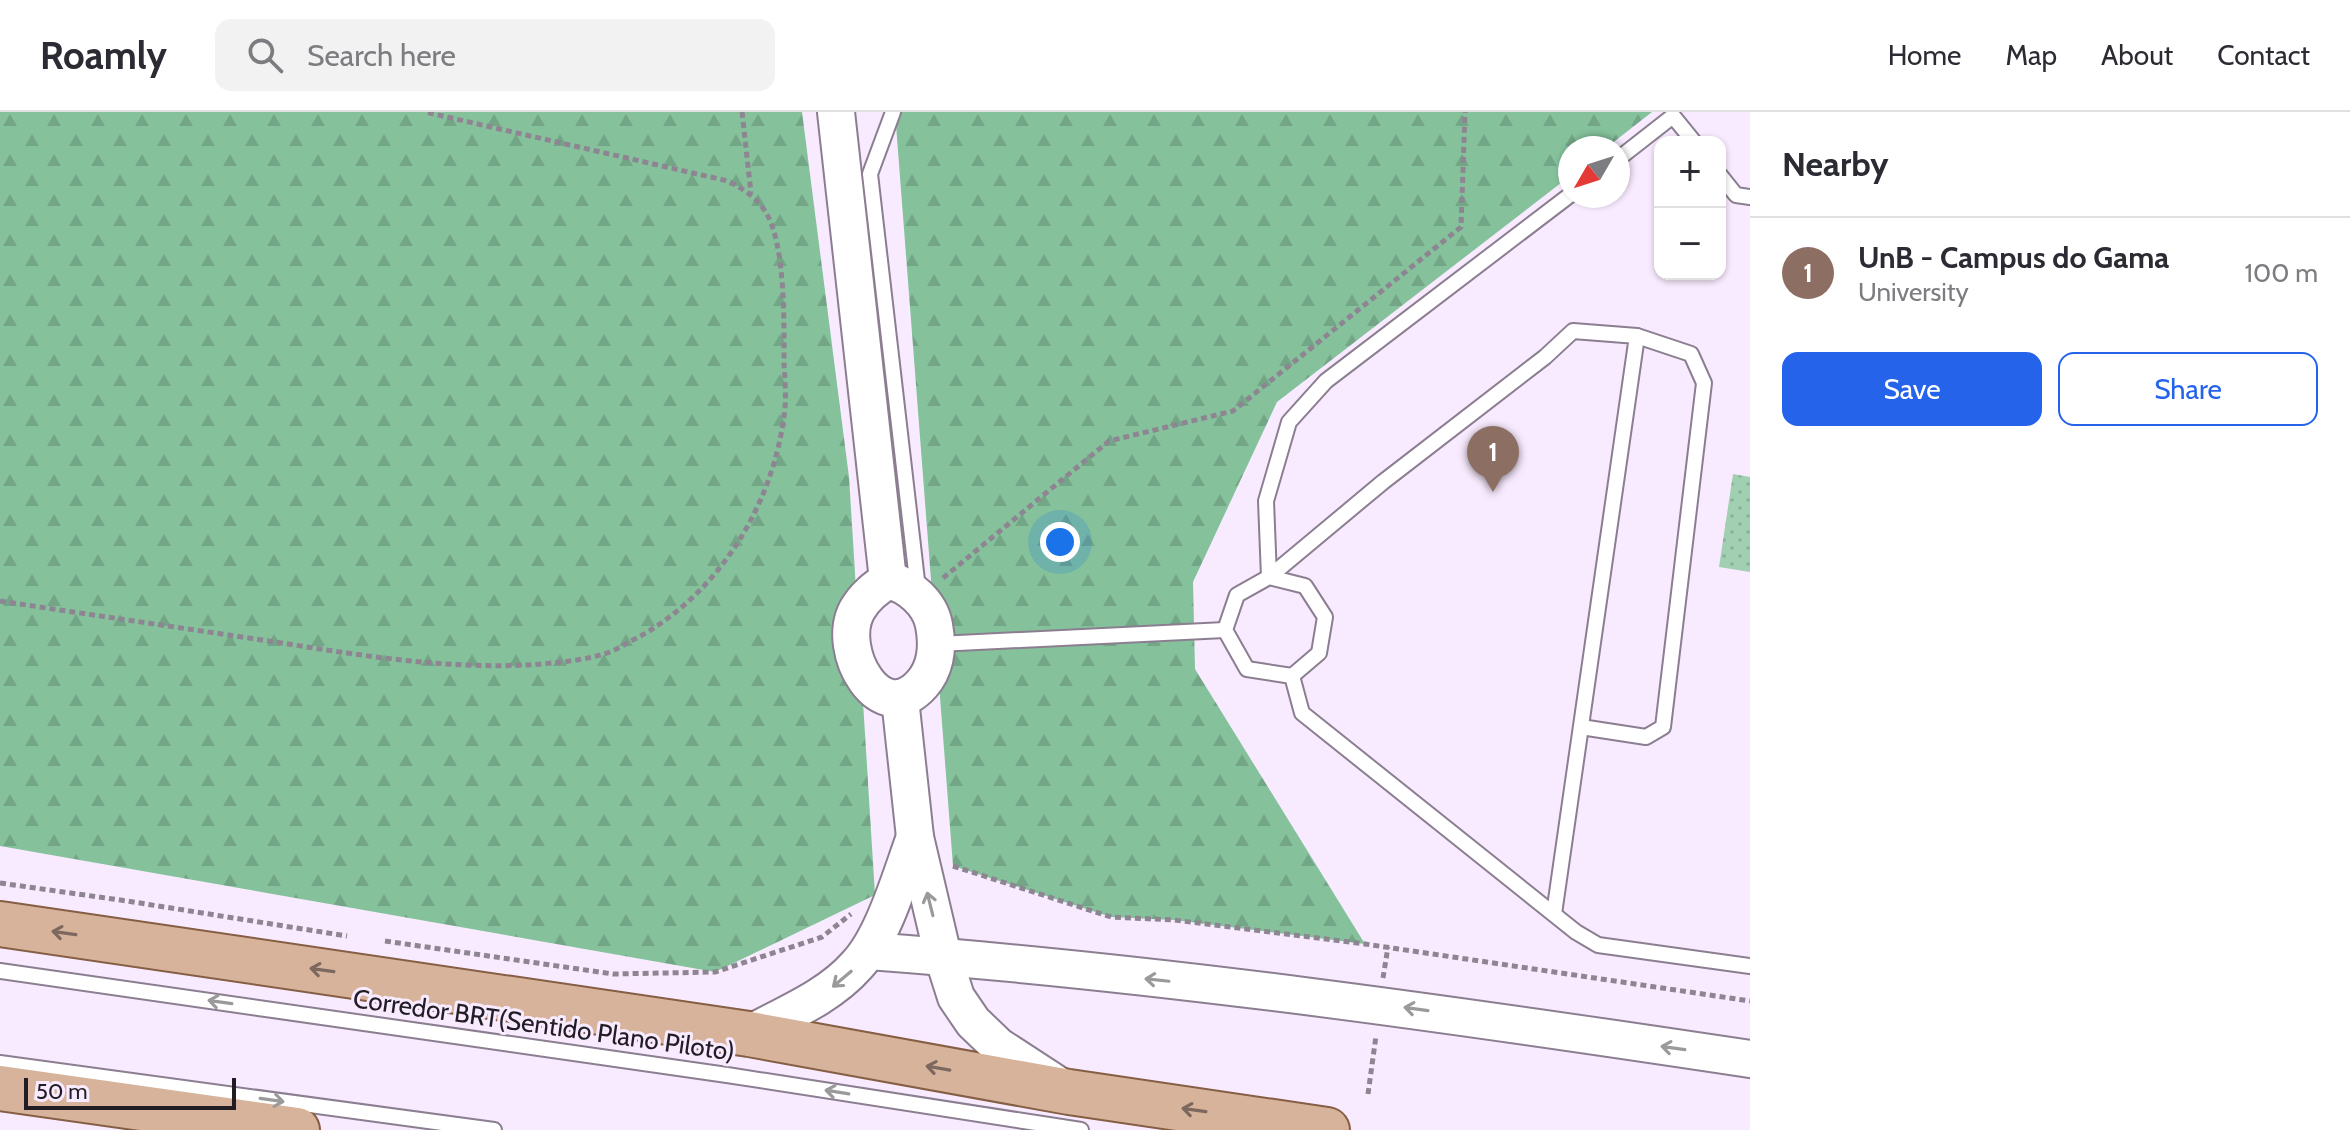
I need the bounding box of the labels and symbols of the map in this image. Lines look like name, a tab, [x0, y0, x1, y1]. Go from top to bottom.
north arrow	[1558, 136, 1630, 208]
pin: 1	[1467, 426, 1519, 492]
your location	[1040, 522, 1080, 562]
one-way arrow	[922, 892, 937, 917]
one-way arrow	[52, 925, 77, 940]
one-way arrow	[309, 962, 335, 977]
one-way arrow	[832, 970, 852, 988]
one-way arrow	[1144, 972, 1171, 987]
street label: Corredor BRT(Sentido Plano Piloto)	[351, 982, 737, 1068]
one-way arrow	[208, 994, 233, 1009]
one-way arrow	[1404, 1001, 1429, 1016]
one-way arrow	[1661, 1039, 1686, 1054]
one-way arrow	[926, 1059, 951, 1074]
scale bar	[24, 1074, 236, 1110]
one-way arrow	[825, 1084, 851, 1099]
one-way arrow	[258, 1093, 284, 1108]
one-way arrow	[1182, 1102, 1207, 1117]

